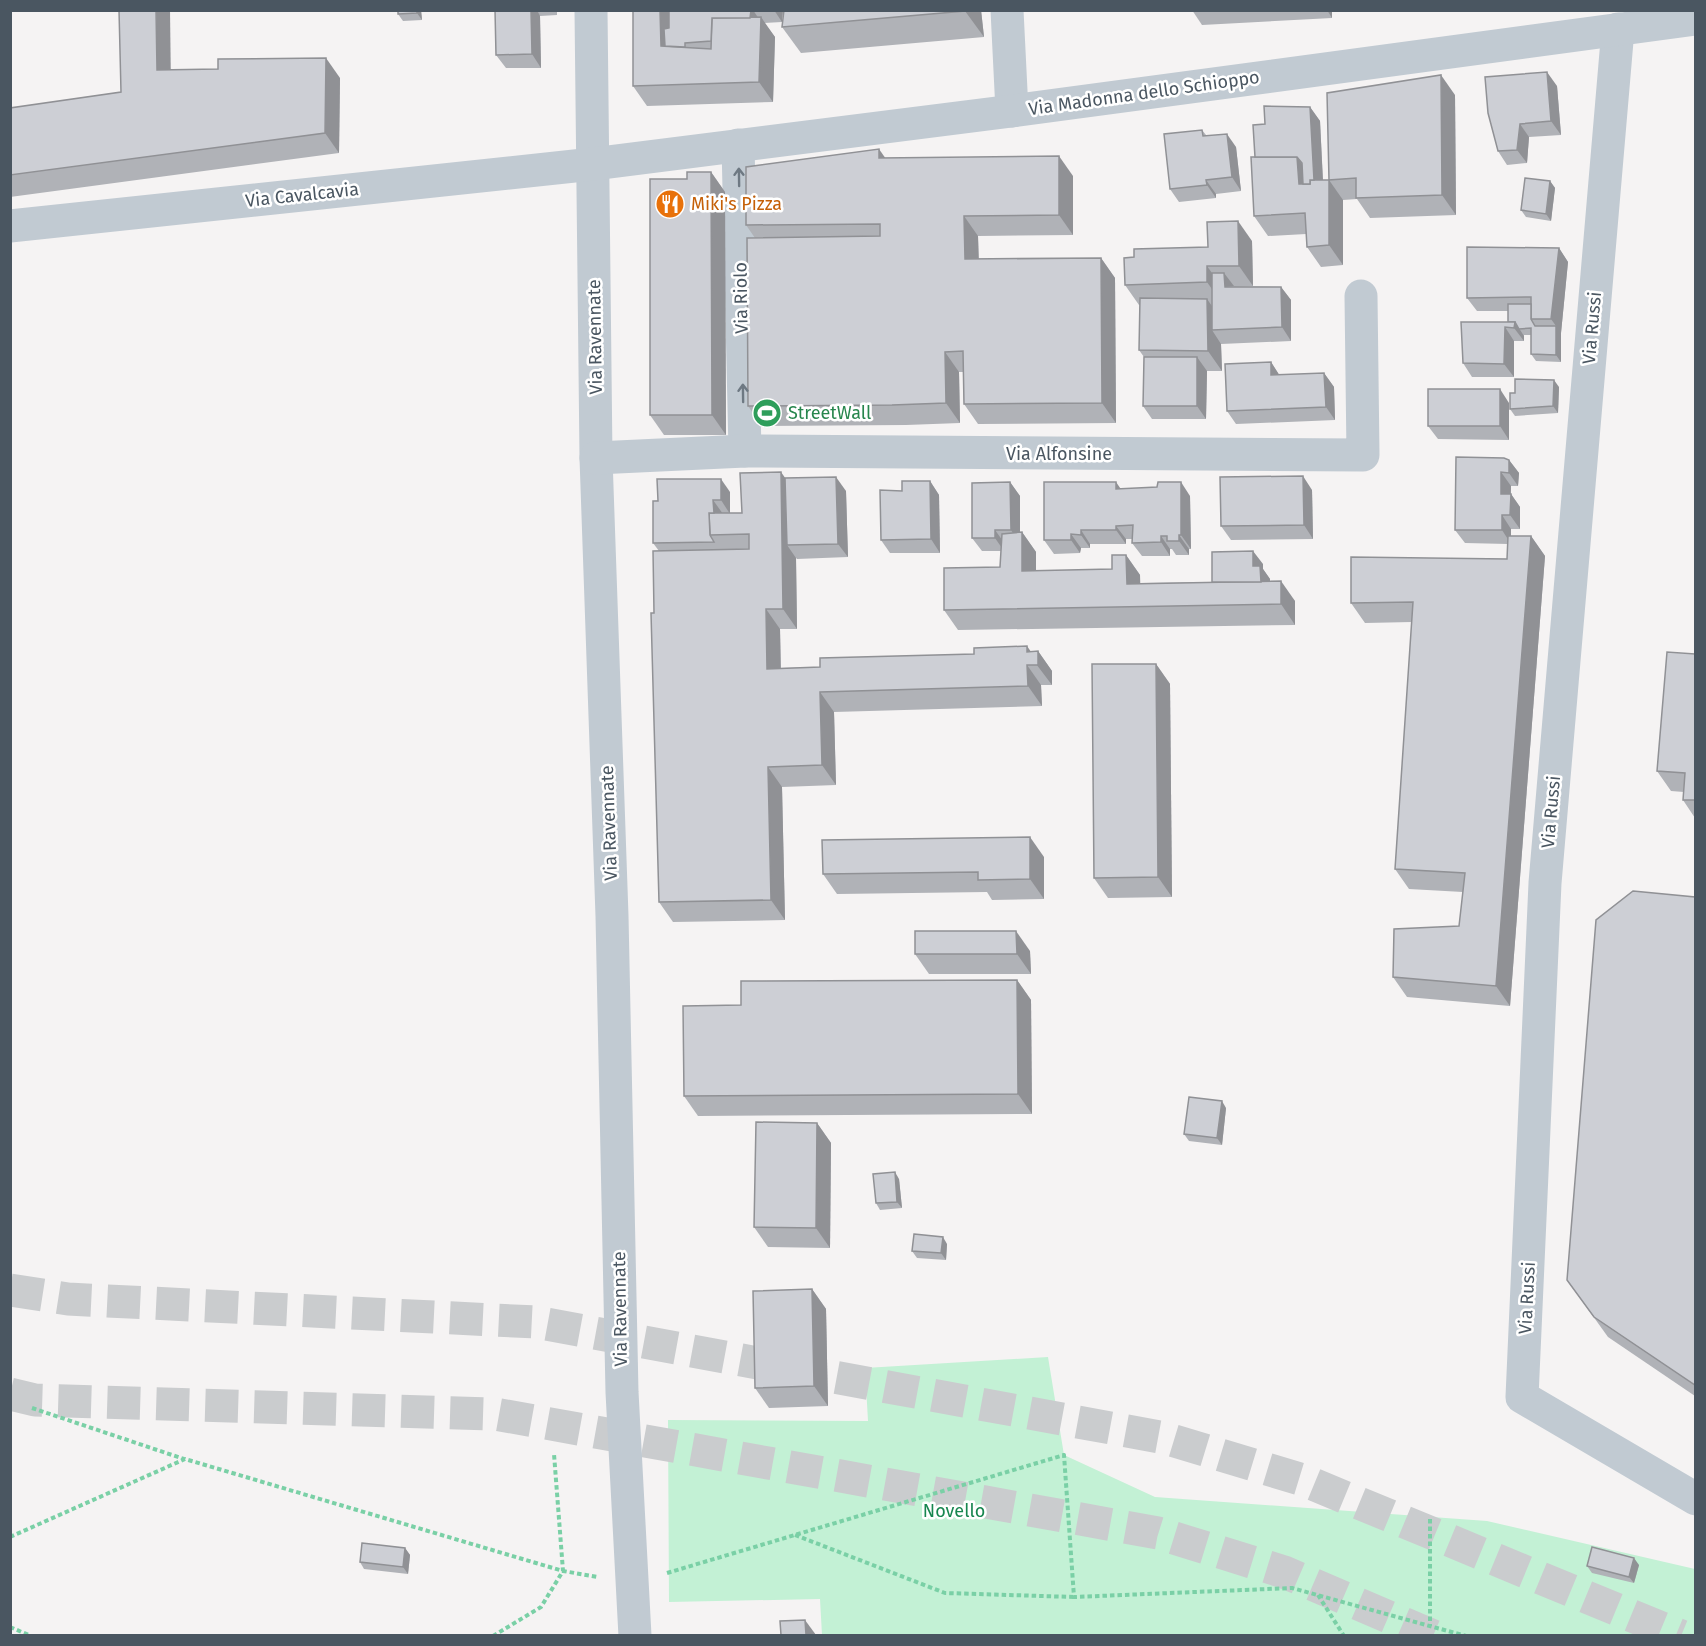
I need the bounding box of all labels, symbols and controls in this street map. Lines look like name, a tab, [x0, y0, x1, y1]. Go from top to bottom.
street label: Via Madonna dello Schioppo	[1027, 66, 1261, 120]
one-way arrow	[733, 167, 744, 187]
street label: Via Cavalcavia	[244, 178, 360, 212]
restaurant icon: Miki's Pizza	[654, 188, 686, 220]
place label: Miki's Pizza	[691, 193, 782, 215]
street label: Via Riolo	[729, 262, 753, 334]
street label: Via Ravennate	[583, 279, 607, 395]
street label: Via Russi	[1578, 291, 1606, 365]
one-way arrow	[738, 383, 749, 403]
sports icon: StreetWall	[751, 397, 783, 429]
place label: StreetWall	[788, 402, 871, 424]
street label: Via Alfonsine	[1006, 443, 1112, 465]
street label: Via Ravennate	[596, 765, 622, 881]
street label: Via Russi	[1537, 775, 1565, 849]
street label: Via Ravennate	[608, 1251, 632, 1367]
street label: Via Russi	[1514, 1261, 1540, 1335]
park label: Novello	[923, 1500, 985, 1522]

